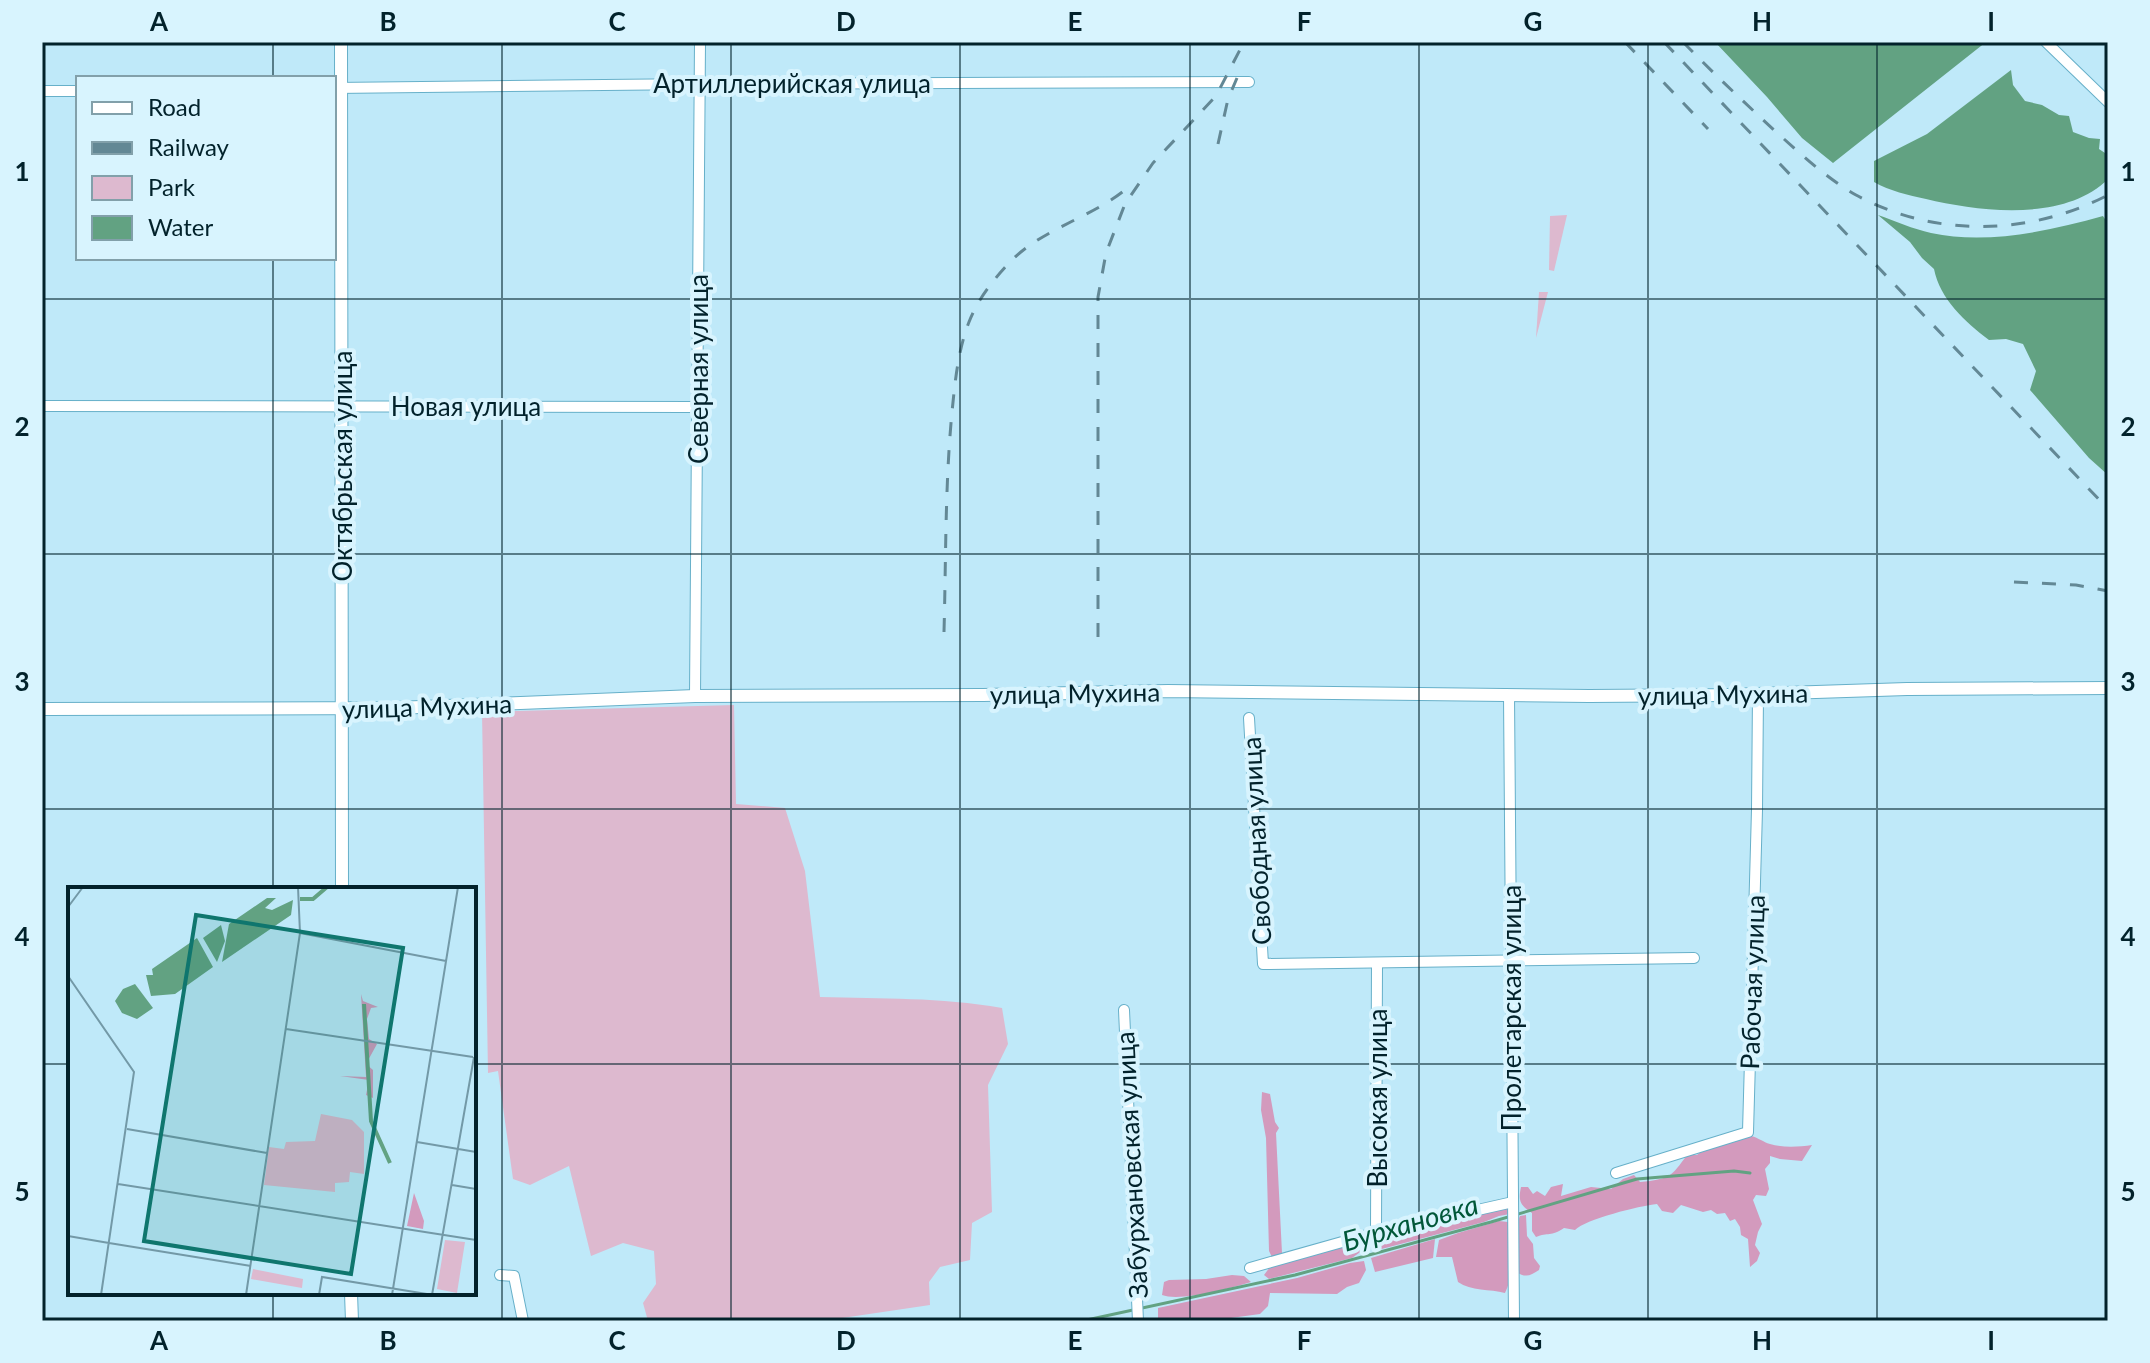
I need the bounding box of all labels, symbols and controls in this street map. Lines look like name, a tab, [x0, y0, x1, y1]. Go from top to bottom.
text: A	[149, 5, 169, 37]
text: B	[379, 5, 397, 37]
text: C	[608, 5, 626, 37]
text: D	[836, 5, 856, 37]
text: E	[1068, 5, 1082, 37]
text: F	[1297, 5, 1311, 37]
text: G	[1524, 5, 1542, 37]
text: H	[1752, 5, 1772, 37]
text: I	[1987, 5, 1995, 37]
street label: Артиллерийская улица	[653, 67, 931, 99]
legend	[76, 76, 336, 260]
text: Road	[148, 92, 201, 121]
text: Railway	[148, 132, 230, 161]
text: 1	[14, 155, 30, 187]
text: 1	[2120, 155, 2136, 187]
text: Park	[148, 172, 196, 201]
text: Water	[148, 212, 213, 241]
street label: Северная улица	[682, 274, 714, 464]
street label: Октябрьская улица	[326, 351, 358, 581]
street label: Новая улица	[391, 390, 541, 422]
text: 2	[14, 410, 30, 442]
text: 2	[2120, 410, 2136, 442]
text: 3	[14, 665, 30, 697]
text: 3	[2120, 665, 2136, 697]
street label: улица Мухина	[990, 676, 1160, 710]
street label: улица Мухина	[1638, 677, 1808, 711]
street label: улица Мухина	[341, 687, 513, 725]
street label: Свободная улица	[1235, 736, 1277, 946]
street label: Пролетарская улица	[1495, 885, 1527, 1131]
inset map	[68, 887, 476, 1295]
street label: Рабочая улица	[1733, 894, 1771, 1070]
text: 4	[14, 920, 30, 952]
text: 4	[2120, 920, 2136, 952]
street label: Высокая улица	[1361, 1008, 1393, 1188]
street label: Забурхановская улица	[1108, 1031, 1154, 1299]
text: 5	[14, 1175, 30, 1207]
text: 5	[2120, 1175, 2136, 1207]
water label: Бурхановка	[1338, 1186, 1482, 1258]
text: A	[149, 1324, 169, 1356]
text: B	[379, 1324, 397, 1356]
text: C	[608, 1324, 626, 1356]
text: D	[836, 1324, 856, 1356]
text: E	[1068, 1324, 1082, 1356]
text: F	[1297, 1324, 1311, 1356]
text: G	[1524, 1324, 1542, 1356]
text: H	[1752, 1324, 1772, 1356]
text: I	[1987, 1324, 1995, 1356]

